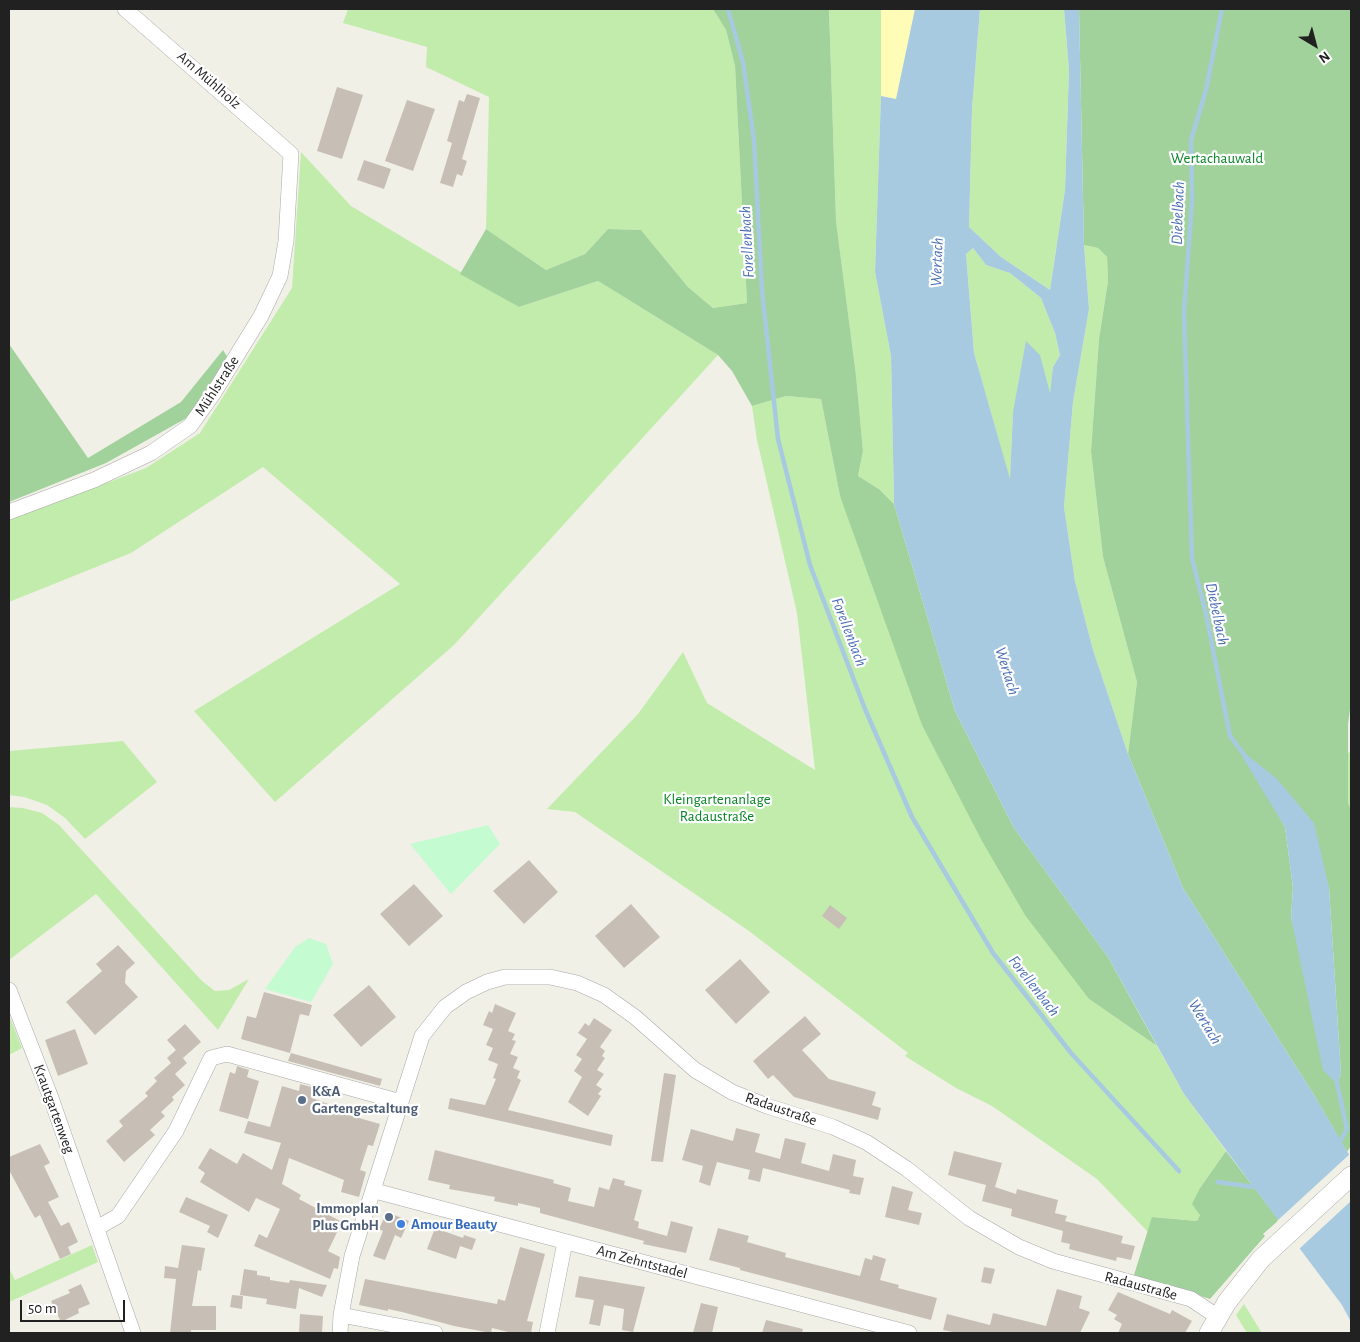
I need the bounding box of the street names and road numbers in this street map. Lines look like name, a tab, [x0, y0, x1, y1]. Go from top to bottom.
street label: Am Mühlholz	[173, 47, 245, 113]
street label: Mühlstraße	[191, 353, 243, 419]
street label: Krautgartenweg	[30, 1062, 78, 1156]
street label: Radaustraße	[743, 1088, 819, 1130]
street label: Am Zehntstadel	[595, 1241, 689, 1283]
street label: Radaustraße	[1103, 1268, 1179, 1304]

